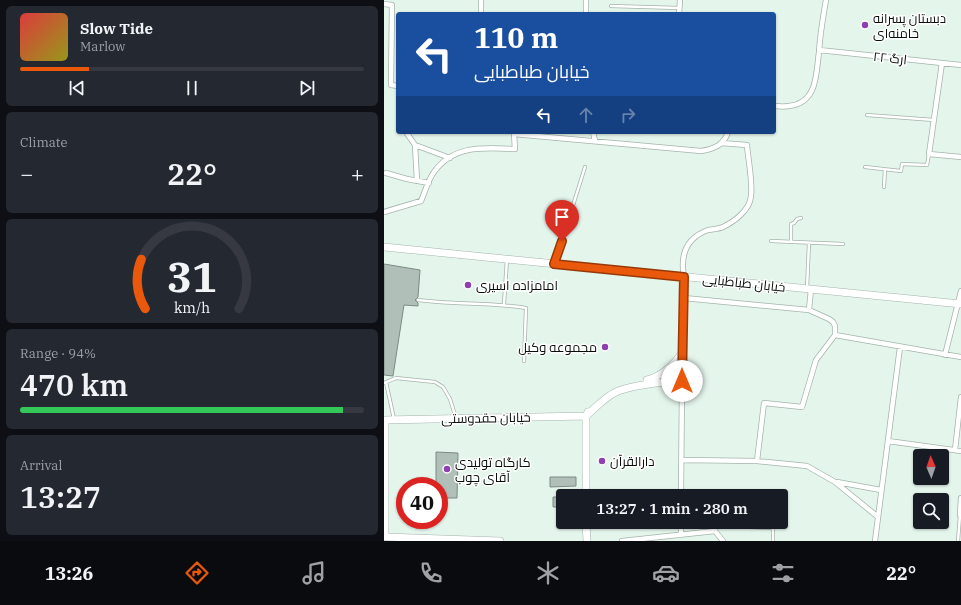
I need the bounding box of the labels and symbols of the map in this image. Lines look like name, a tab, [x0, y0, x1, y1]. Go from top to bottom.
place label: دبستان پسرانه خامنه‌ای	[873, 10, 946, 42]
marker: دبستان پسرانه خامنه‌ای	[860, 20, 870, 30]
street label: ارگ ۲۲	[872, 48, 908, 68]
pin	[545, 200, 579, 241]
street label: خیابان طباطبایی	[702, 270, 786, 296]
place label: امامزاده اسیری	[476, 277, 558, 294]
marker: امامزاده اسیری	[463, 280, 473, 290]
place label: مجموعه وکیل	[518, 339, 597, 356]
marker: مجموعه وکیل	[600, 342, 610, 352]
position arrow	[661, 360, 703, 402]
street label: خیابان حقدوستی	[441, 409, 531, 427]
north arrow	[913, 449, 949, 485]
place label: دارالقرآن	[610, 453, 655, 470]
place label: کارگاه تولیدی آقای چوب	[455, 454, 531, 487]
marker: دارالقرآن	[597, 456, 607, 466]
marker: کارگاه تولیدی آقای چوب	[442, 464, 452, 474]
speed limit sign: 40	[396, 477, 448, 529]

